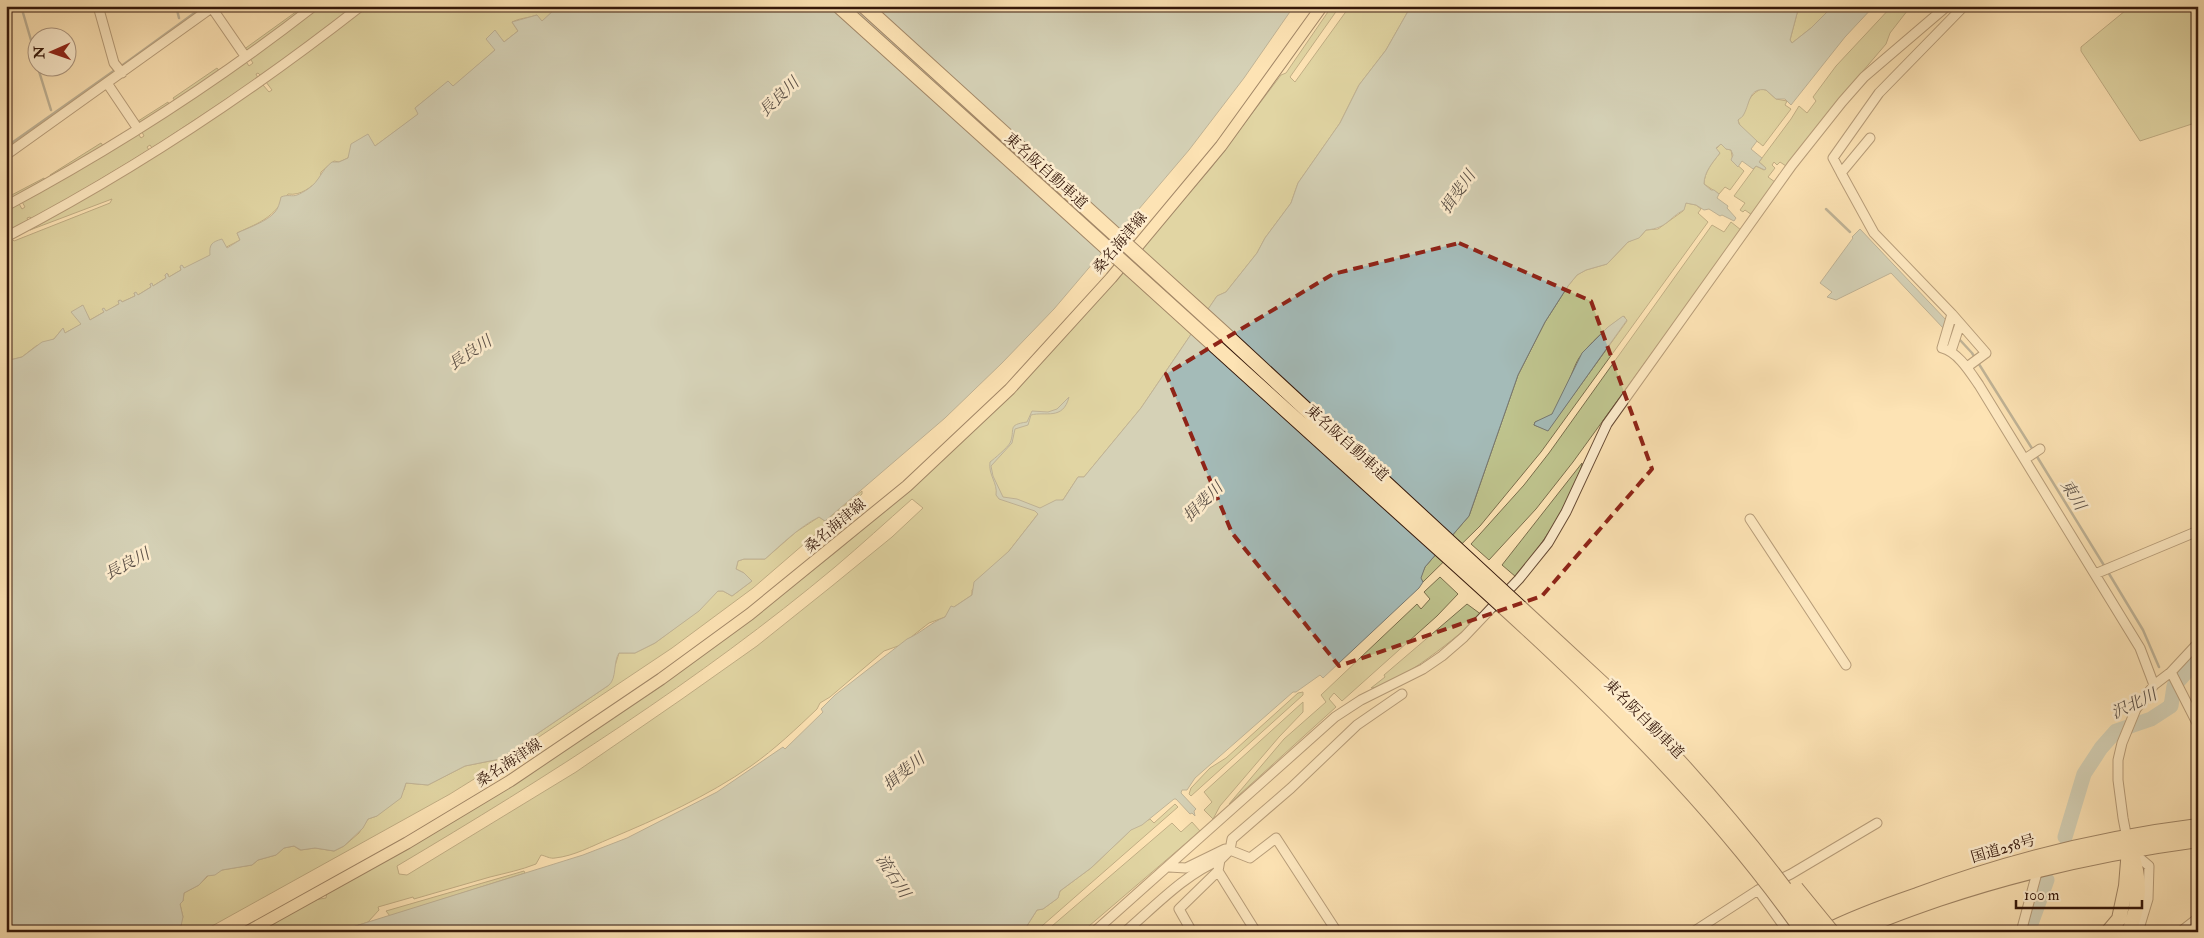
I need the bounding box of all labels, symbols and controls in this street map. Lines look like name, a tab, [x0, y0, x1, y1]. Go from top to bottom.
north arrow	[28, 28, 78, 78]
text: N	[31, 45, 48, 60]
water label: 長良川	[755, 72, 805, 121]
street label: 東名阪自動車道	[1001, 129, 1091, 213]
water label: 揖斐川	[1436, 165, 1481, 217]
street label: 桑名海津線	[1089, 208, 1151, 278]
water label: 長良川	[445, 330, 497, 375]
street label: 東名阪自動車道	[1302, 401, 1392, 485]
water label: 東川	[2056, 476, 2091, 516]
water label: 揖斐川	[1179, 477, 1228, 526]
street label: 桑名海津線	[800, 495, 870, 557]
water label: 長良川	[101, 543, 155, 584]
street label: 東名阪自動車道	[1600, 675, 1688, 763]
water label: 沢北川	[2108, 684, 2162, 724]
street label: 桑名海津線	[472, 735, 546, 791]
water label: 揖斐川	[879, 748, 930, 795]
street label: 国道258号	[1969, 831, 2037, 867]
water label: 流石川	[872, 850, 916, 903]
scale bar	[2016, 878, 2143, 910]
text: 100 m	[2024, 886, 2060, 905]

